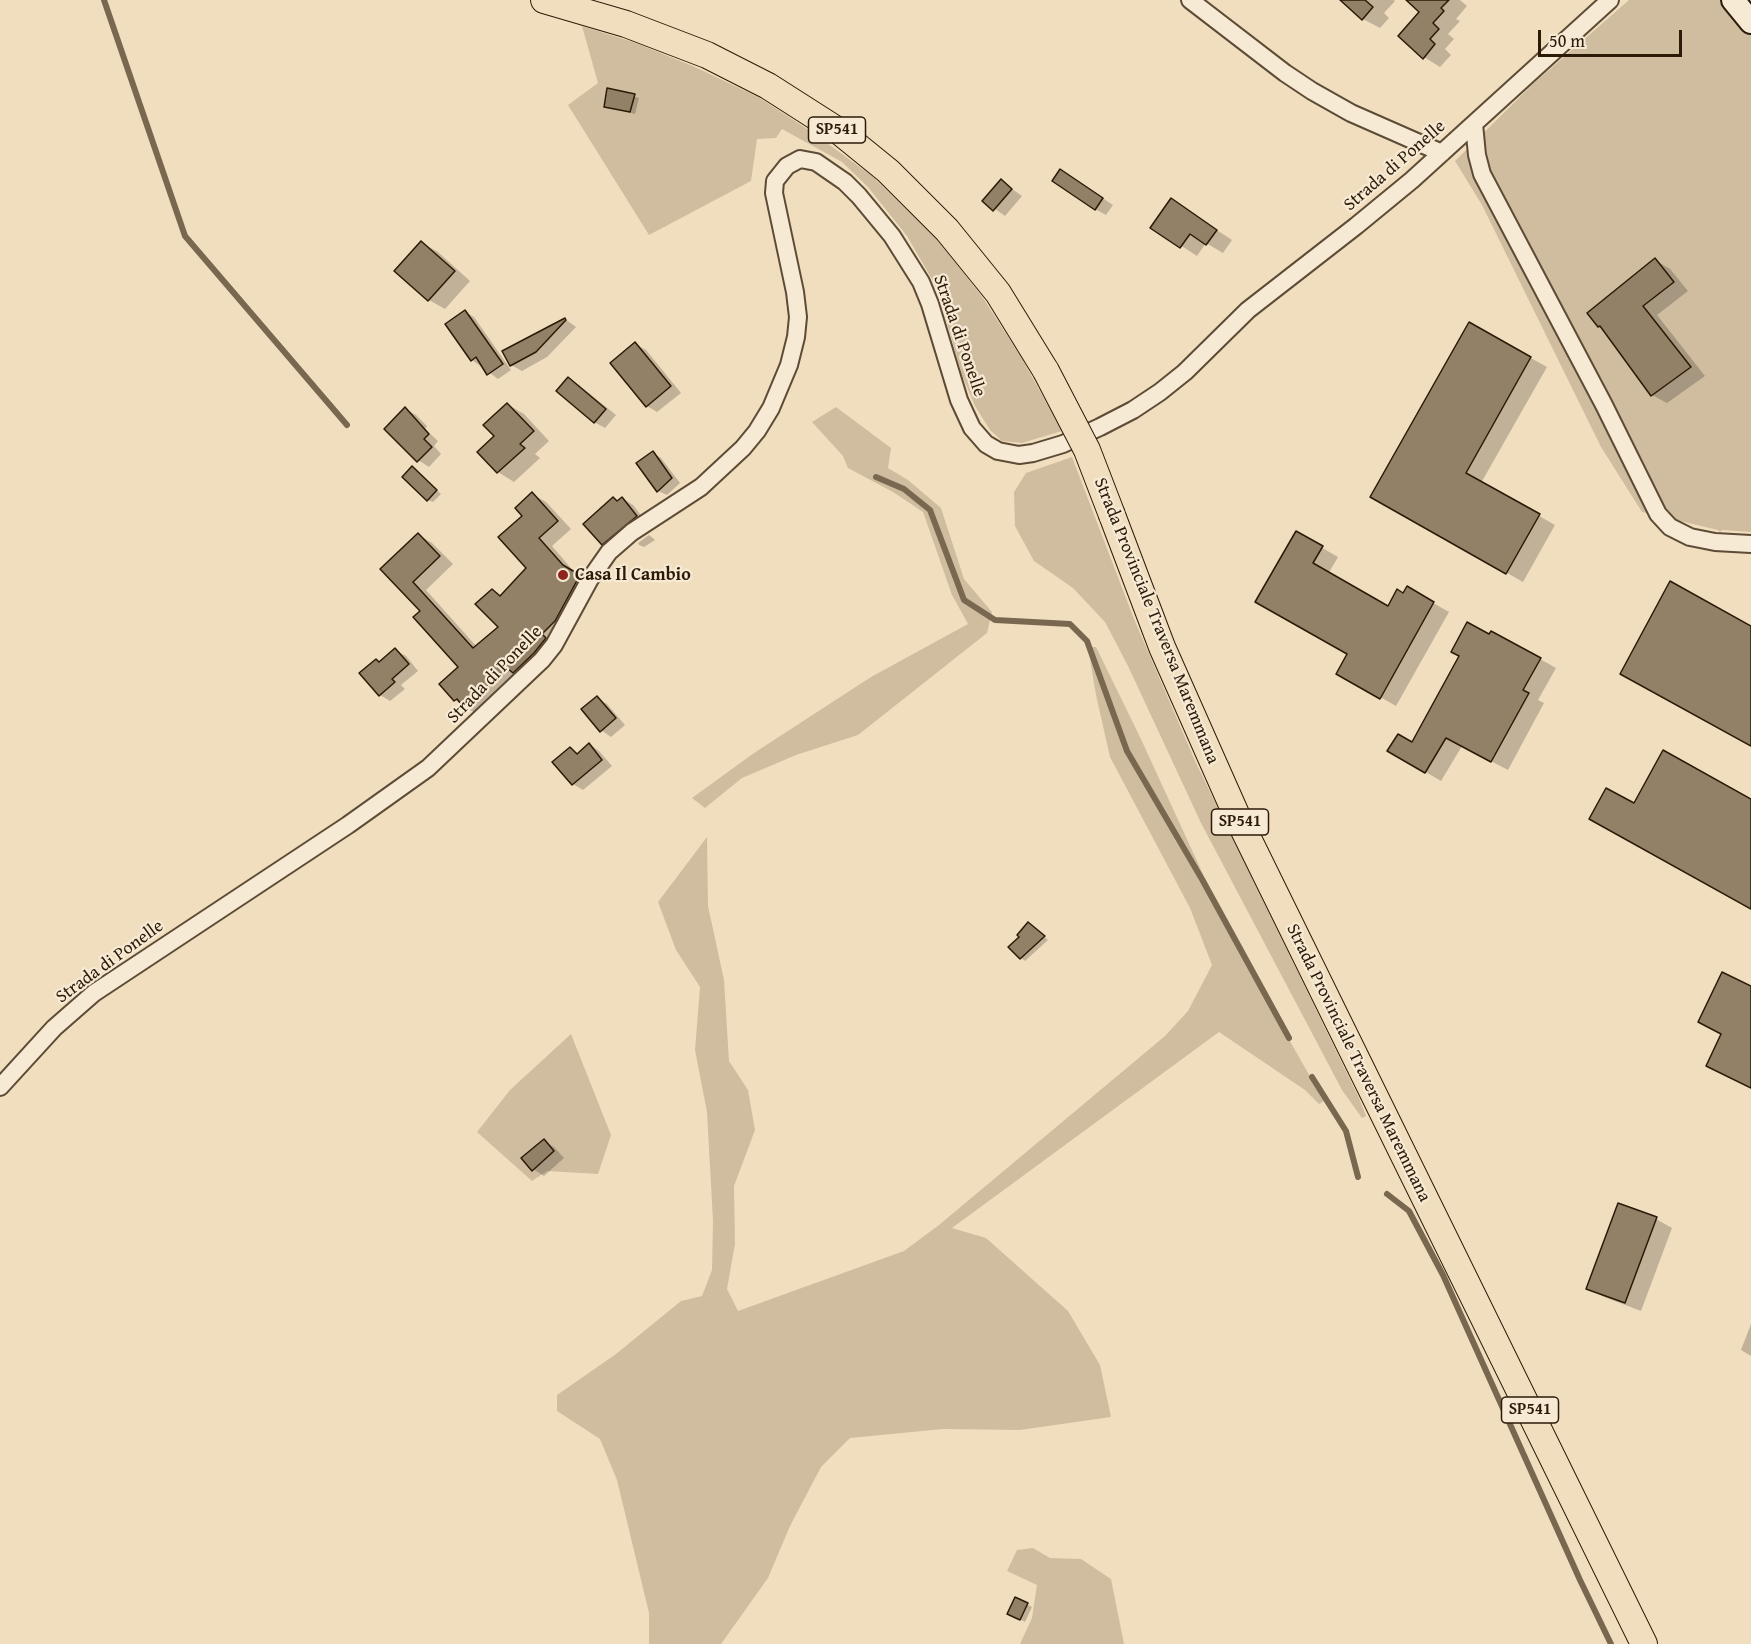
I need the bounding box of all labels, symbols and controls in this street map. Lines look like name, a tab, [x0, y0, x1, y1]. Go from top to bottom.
scale bar	[1541, 18, 1685, 56]
text: 50 m	[1549, 27, 1585, 54]
street label: Strada di Ponelle	[1340, 116, 1450, 216]
road number: SP541	[808, 117, 866, 143]
street label: Strada di Ponelle	[928, 272, 990, 400]
street label: Strada Provinciale Traversa Maremmana	[1089, 475, 1223, 767]
place label: Casa Il Cambio	[575, 564, 691, 586]
marker: Casa Il Cambio	[556, 568, 570, 582]
street label: Strada di Ponelle	[443, 622, 547, 728]
road number: SP541	[1212, 809, 1268, 835]
street label: Strada di Ponelle	[52, 916, 168, 1008]
street label: Strada Provinciale Traversa Maremmana	[1281, 920, 1435, 1206]
road number: SP541	[1502, 1397, 1558, 1423]

